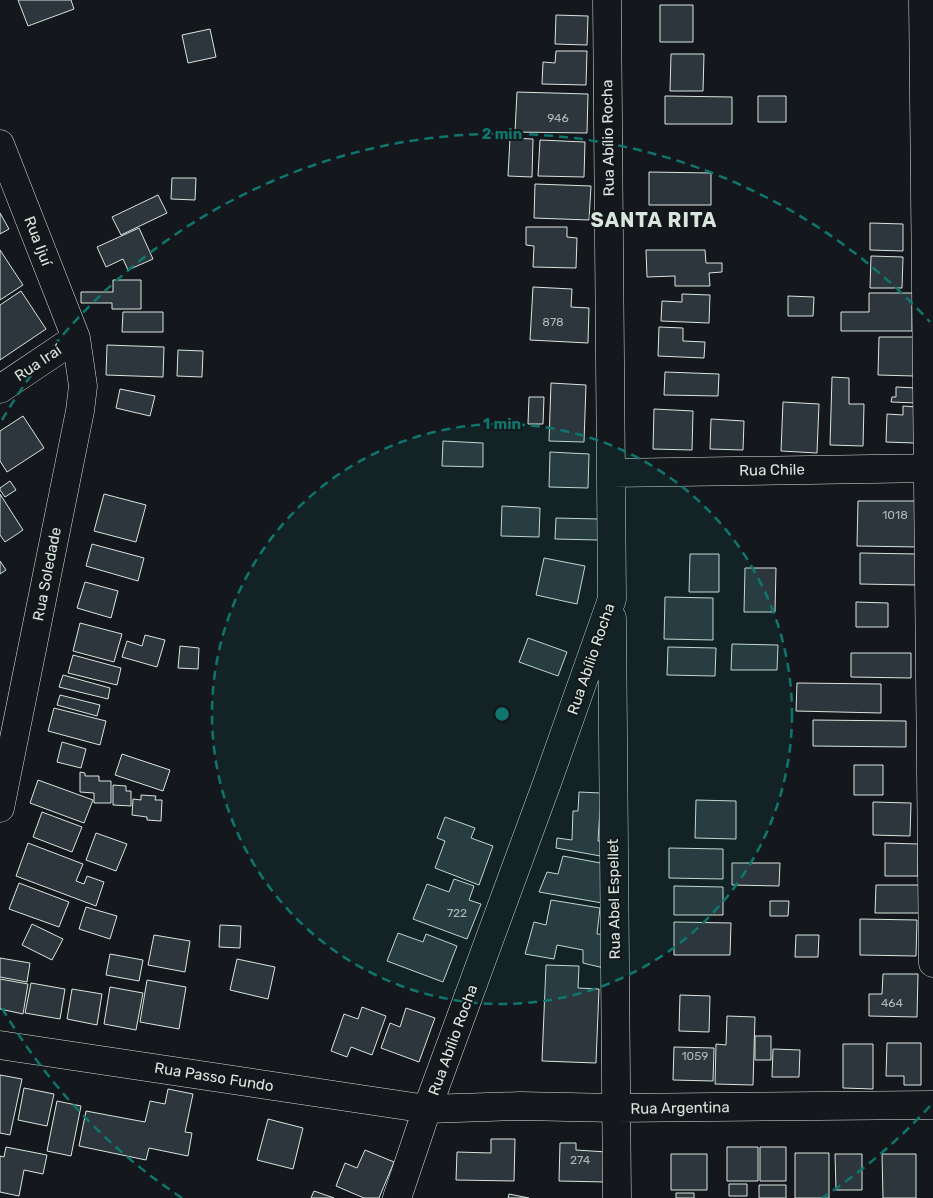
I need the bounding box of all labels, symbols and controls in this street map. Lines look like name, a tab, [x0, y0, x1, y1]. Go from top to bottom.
street label: Rua Abílio Rocha	[598, 80, 618, 196]
house number: 946	[547, 111, 569, 125]
text: 2 min	[482, 125, 522, 143]
district label: SANTA RITA	[591, 208, 717, 232]
street label: Rua Ijuí	[20, 214, 56, 270]
house number: 878	[542, 315, 564, 329]
street label: Rua Iraí	[11, 340, 66, 385]
text: 1 min	[483, 415, 521, 433]
street label: Rua Chile	[739, 460, 805, 480]
house number: 1018	[882, 508, 908, 522]
street label: Rua Soledade	[29, 525, 65, 623]
street label: Rua Abílio Rocha	[563, 601, 619, 717]
centre of rings	[493, 705, 511, 723]
street label: Rua Abel Espellet	[604, 838, 624, 959]
house number: 722	[447, 906, 467, 920]
street label: Rua Abílio Rocha	[425, 982, 481, 1098]
house number: 464	[881, 996, 904, 1010]
house number: 1059	[681, 1049, 709, 1063]
street label: Rua Passo Fundo	[153, 1059, 275, 1095]
street label: Rua Argentina	[630, 1098, 730, 1118]
house number: 274	[570, 1153, 591, 1167]

